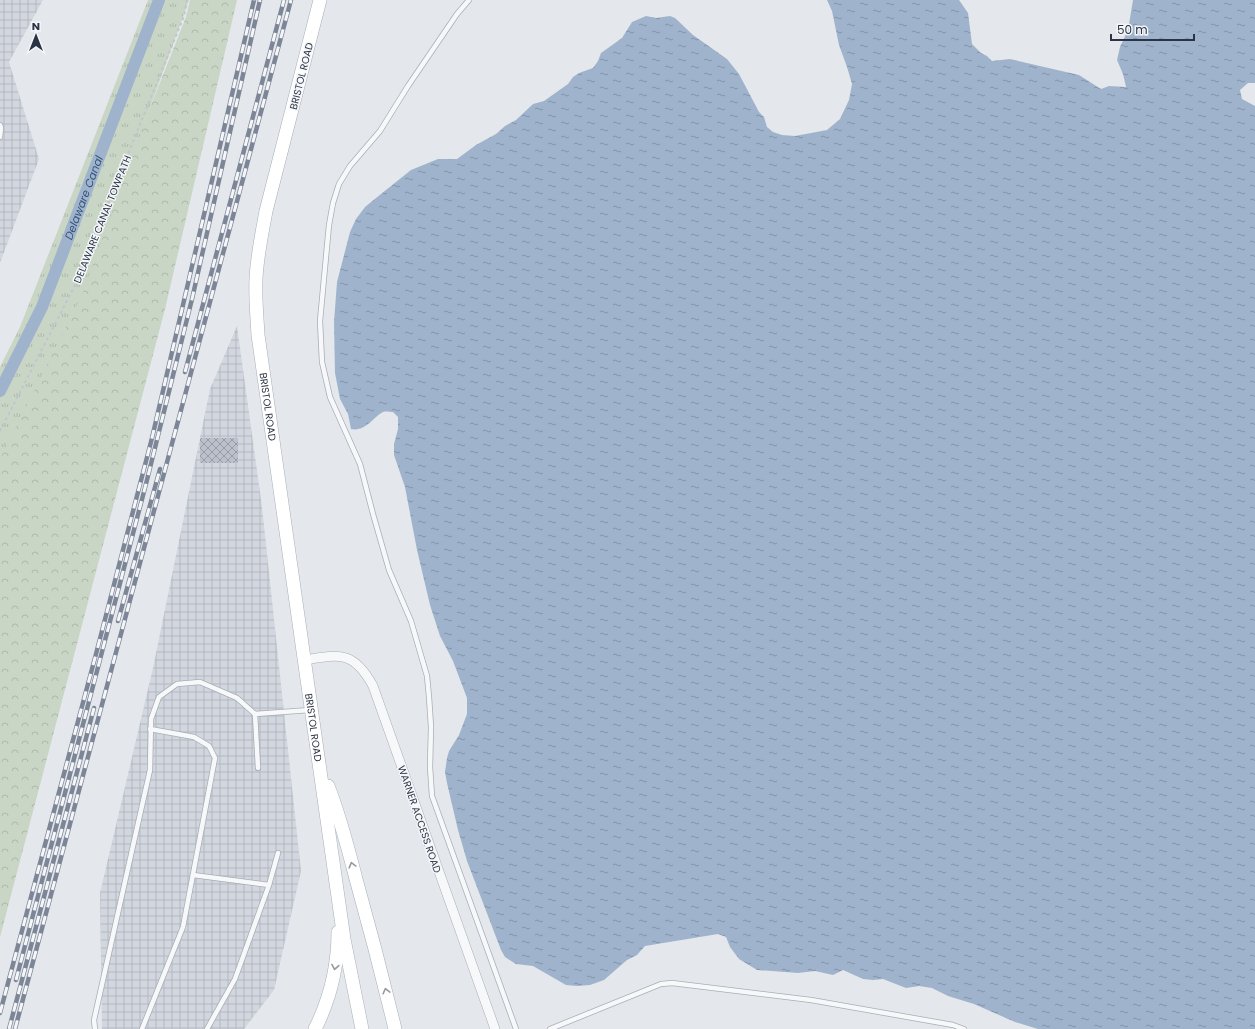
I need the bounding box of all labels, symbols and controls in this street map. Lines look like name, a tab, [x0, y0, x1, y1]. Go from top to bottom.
north arrow	[16, 16, 56, 56]
scale bar	[1111, 16, 1194, 42]
text: N	[32, 18, 40, 34]
text: 50 m	[1117, 21, 1148, 38]
street label: BRISTOL ROAD	[286, 41, 317, 111]
water label: Delaware Canal	[60, 153, 107, 242]
street label: DELAWARE CANAL TOWPATH	[70, 153, 135, 285]
street label: BRISTOL ROAD	[255, 372, 280, 442]
street label: BRISTOL ROAD	[301, 692, 326, 763]
street label: WARNER ACCESS ROAD	[394, 763, 445, 875]
one-way arrow	[349, 862, 357, 869]
one-way arrow	[331, 964, 339, 970]
one-way arrow	[382, 988, 390, 994]

